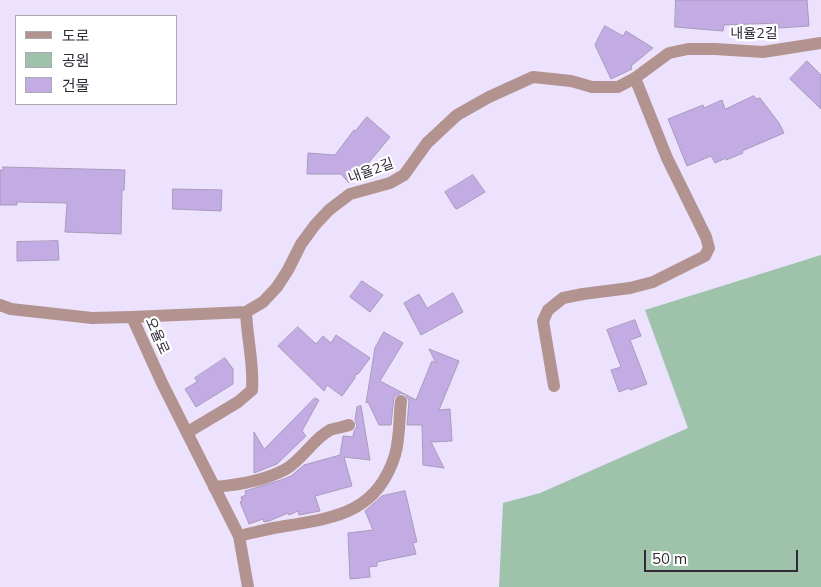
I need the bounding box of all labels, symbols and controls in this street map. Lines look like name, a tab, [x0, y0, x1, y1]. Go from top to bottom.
legend	[15, 15, 178, 105]
text: 도로	[62, 26, 90, 45]
street label: 내율2길	[730, 26, 778, 42]
text: 공원	[62, 51, 90, 70]
text: 건물	[62, 76, 90, 95]
street label: 내율2길	[346, 155, 396, 187]
street label: 오율로	[141, 315, 173, 357]
scale bar	[646, 540, 800, 572]
text: 50 m	[652, 549, 687, 568]

